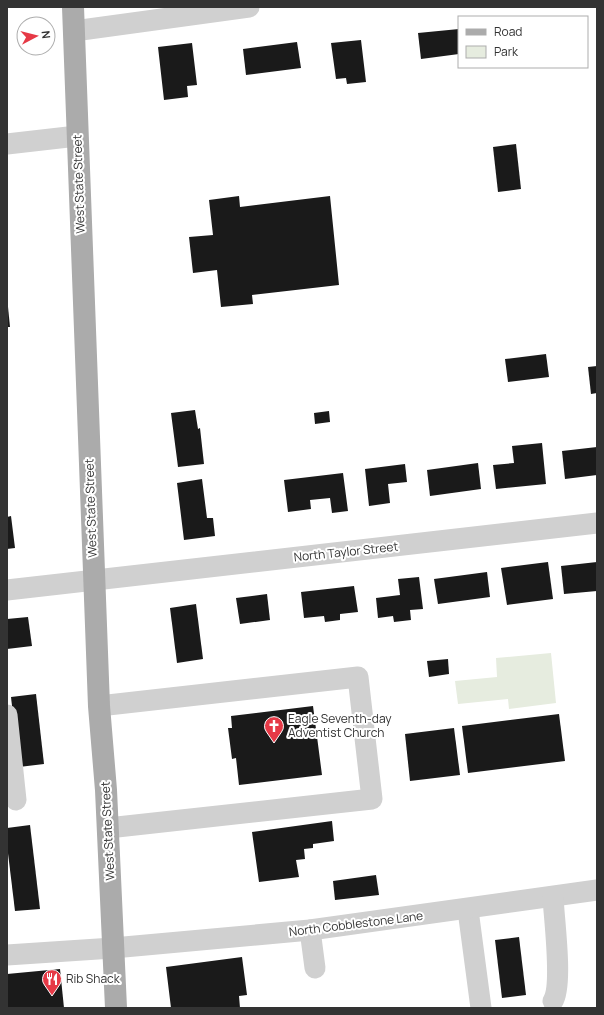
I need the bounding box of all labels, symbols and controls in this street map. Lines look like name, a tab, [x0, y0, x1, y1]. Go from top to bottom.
north arrow	[16, 16, 56, 56]
legend	[458, 16, 588, 68]
text: Road	[494, 23, 522, 40]
text: N	[38, 30, 54, 40]
text: Park	[494, 43, 519, 60]
street label: West State Street	[68, 134, 89, 234]
street label: West State Street	[80, 458, 101, 558]
street label: North Taylor Street	[293, 538, 399, 565]
place label: Eagle Seventh-day Adventist Church	[288, 710, 392, 741]
church icon: Eagle Seventh-day Adventist Church	[263, 715, 285, 743]
street label: West State Street	[96, 781, 119, 881]
street label: North Cobblestone Lane	[288, 907, 424, 940]
restaurant icon: Rib Shack	[41, 968, 63, 996]
place label: Rib Shack	[66, 970, 121, 987]

